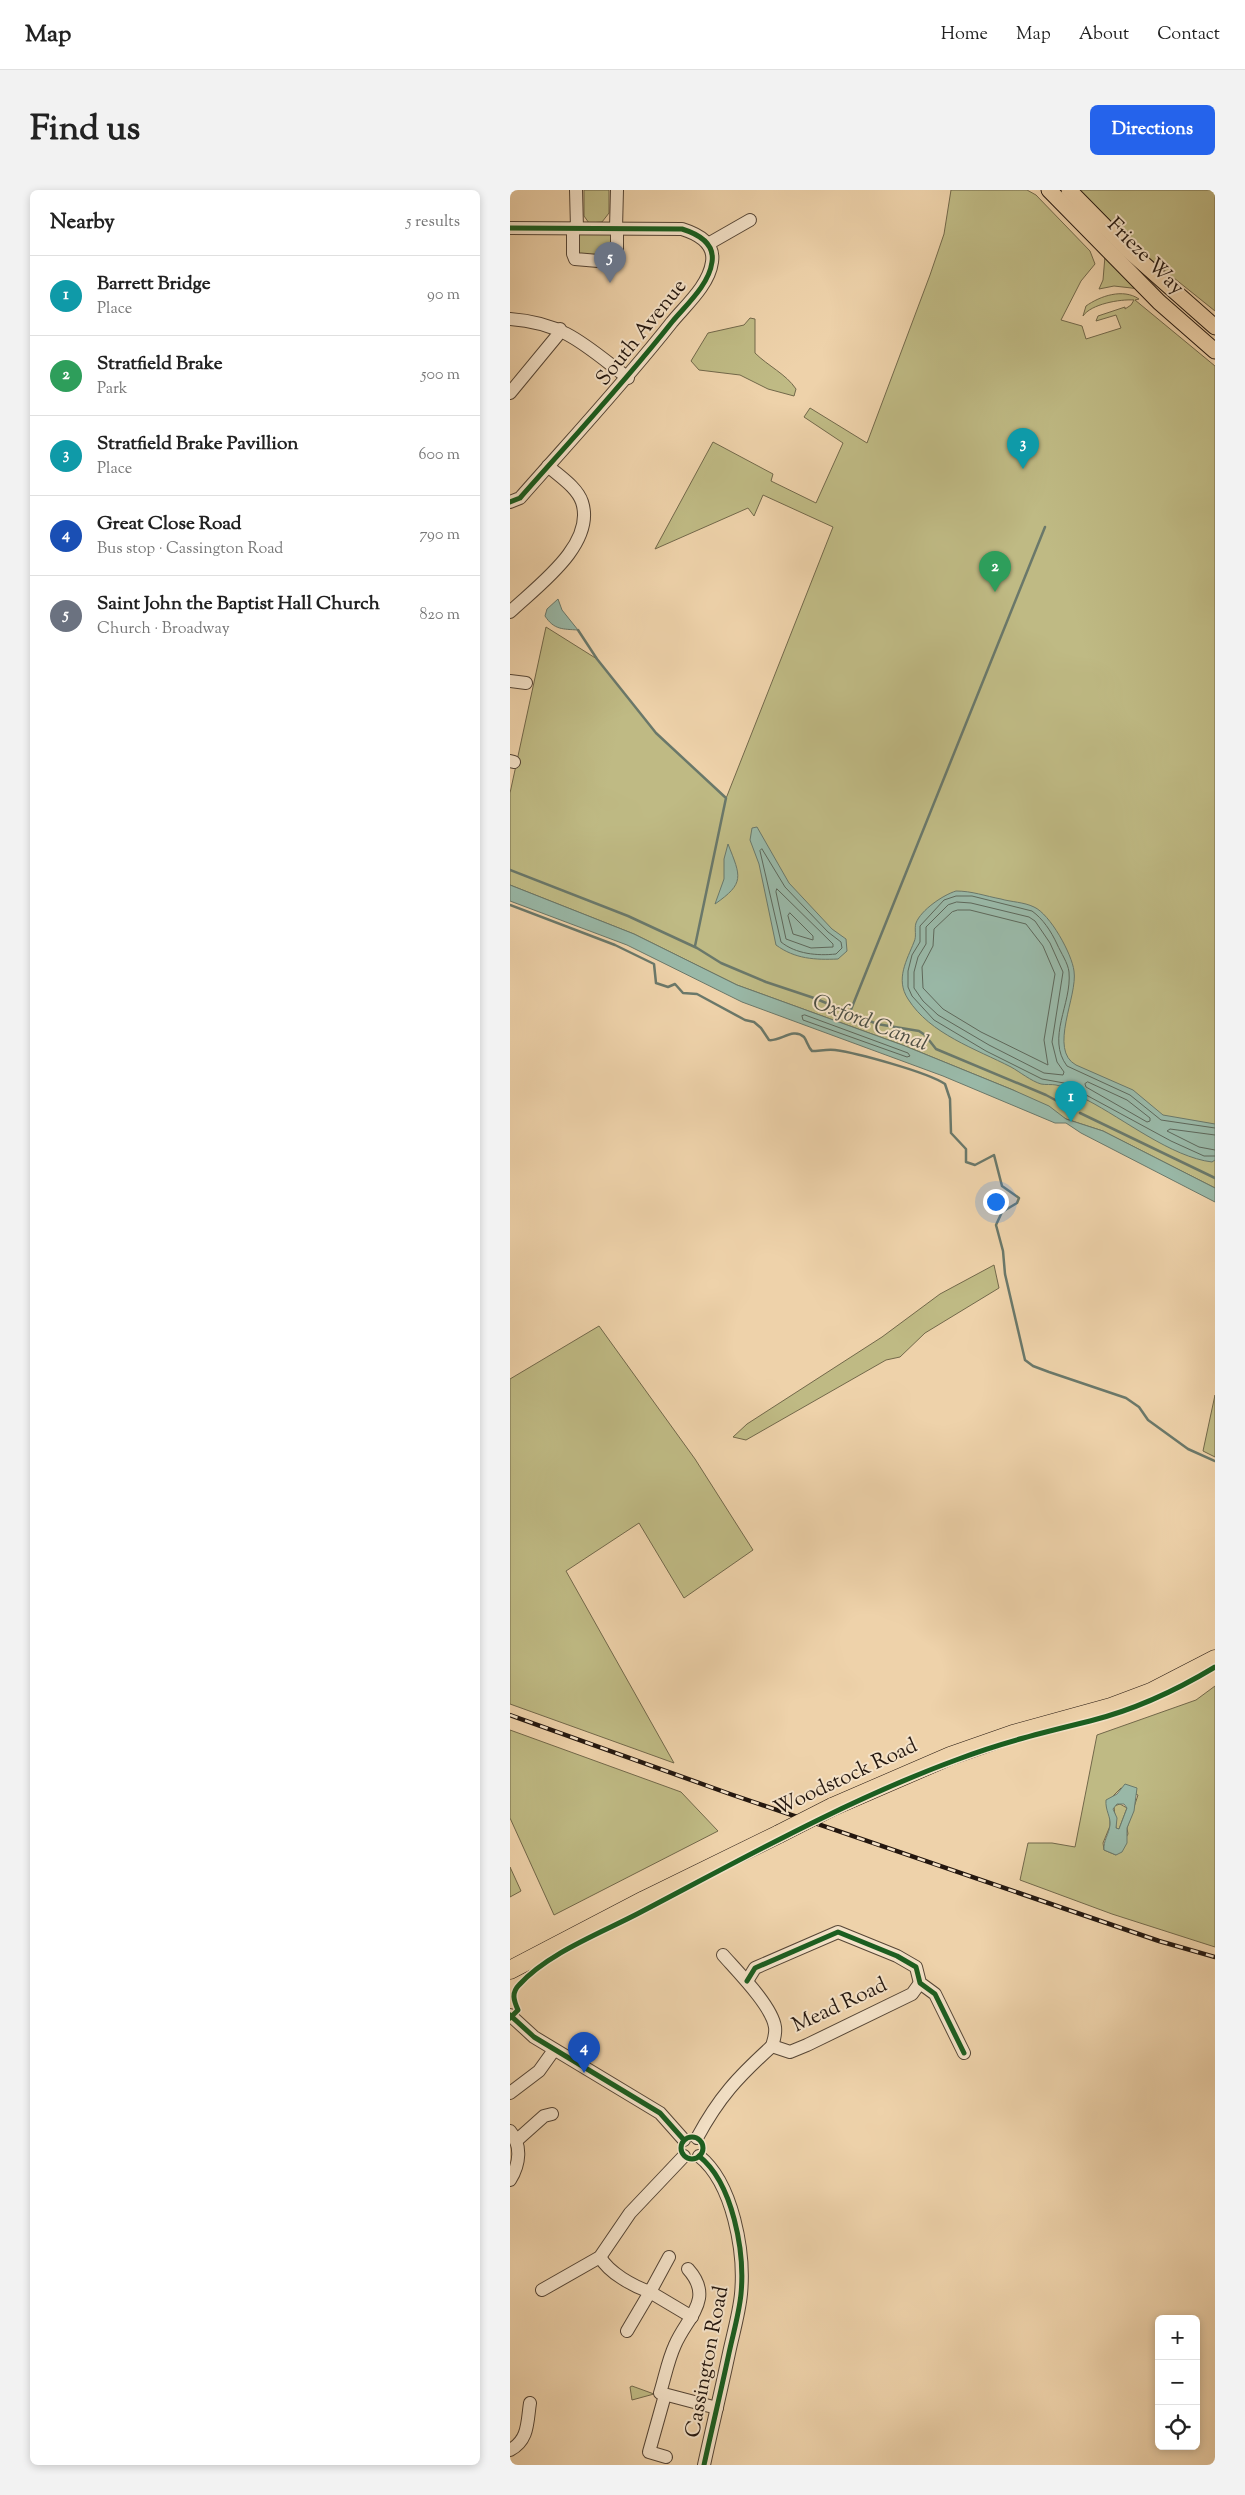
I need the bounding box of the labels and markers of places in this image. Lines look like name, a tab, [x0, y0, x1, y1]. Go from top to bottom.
pin: 5	[594, 242, 626, 283]
pin: 3	[1007, 428, 1039, 469]
pin: 2	[979, 551, 1011, 592]
pin: 1	[1055, 1081, 1087, 1122]
pin: 4	[568, 2032, 600, 2073]

